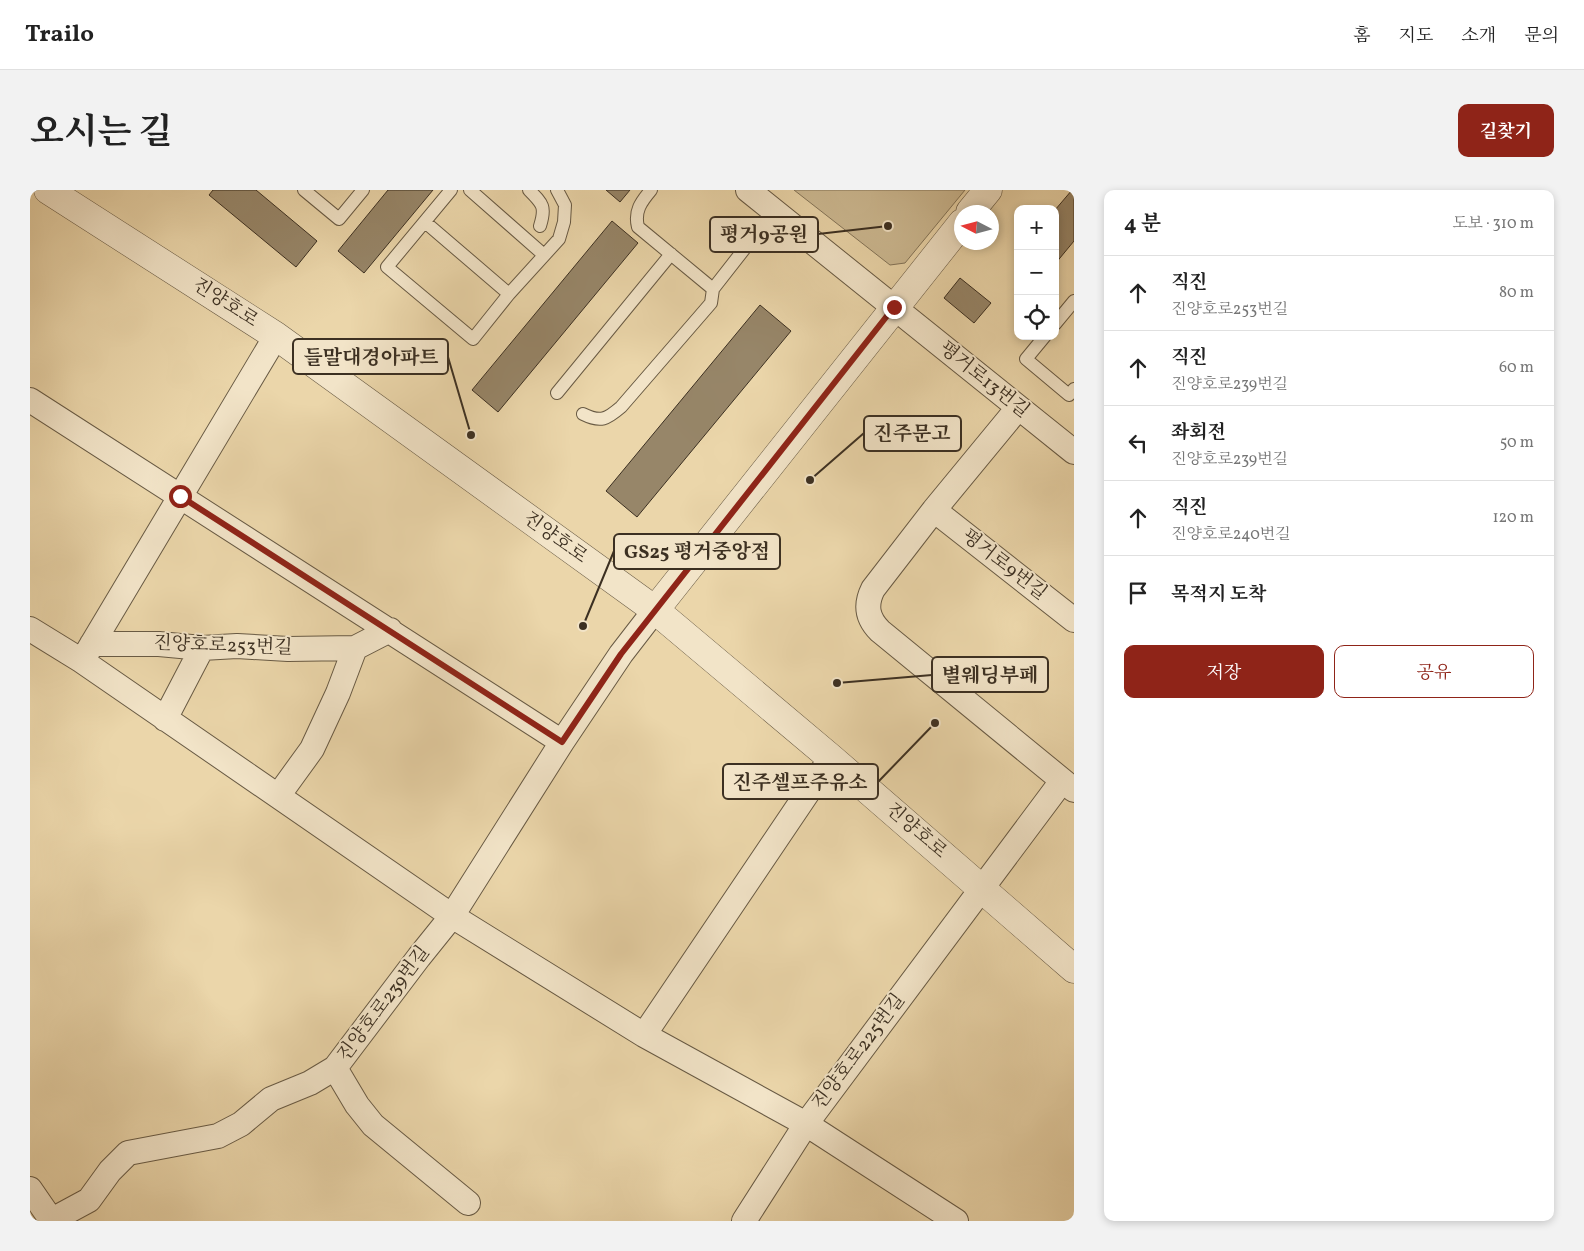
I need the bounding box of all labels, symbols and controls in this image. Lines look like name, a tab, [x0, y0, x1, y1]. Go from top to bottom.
text: Trailo	[25, 18, 94, 52]
text: 홈	[1353, 24, 1371, 49]
text: 지도	[1399, 24, 1433, 49]
text: 소개	[1461, 24, 1496, 49]
text: 문의	[1524, 24, 1559, 49]
button: 길찾기	[1458, 104, 1554, 157]
text: 오시는 길	[30, 110, 172, 158]
north arrow	[954, 205, 999, 250]
map controls	[1014, 205, 1059, 340]
button: +	[1014, 205, 1059, 250]
text: 4 분	[1124, 210, 1161, 239]
text: 도보 · 310 m	[1452, 213, 1534, 235]
callout: 평거9공원	[710, 217, 818, 252]
text: 평거9공원	[720, 222, 808, 250]
button: −	[1014, 250, 1059, 295]
text: 직진	[1171, 270, 1208, 296]
street label: 진양호로	[187, 272, 263, 334]
icon: ahead	[1124, 279, 1152, 307]
text: 80 m	[1499, 282, 1534, 304]
button: locate	[1014, 295, 1059, 340]
route end	[883, 296, 906, 319]
text: 진양호로253번길	[1171, 299, 1288, 321]
street label: 평거로13번길	[934, 336, 1034, 424]
callout: 들말대경아파트	[293, 339, 448, 374]
text: 들말대경아파트	[303, 345, 439, 373]
text: 직진	[1171, 345, 1208, 371]
icon: ahead	[1124, 354, 1152, 382]
text: 60 m	[1499, 357, 1534, 379]
text: 진양호로239번길	[1171, 374, 1288, 396]
callout: 진주문고	[864, 416, 961, 451]
text: 좌회전	[1171, 420, 1226, 446]
text: 진주문고	[873, 421, 951, 449]
icon: left	[1124, 429, 1152, 457]
text: 50 m	[1500, 432, 1534, 454]
text: 진양호로239번길	[1171, 449, 1288, 471]
route start	[169, 485, 192, 508]
text: 직진	[1171, 495, 1208, 521]
icon: ahead	[1124, 504, 1152, 532]
street label: 진양호로	[518, 506, 592, 570]
text: 120 m	[1492, 507, 1534, 529]
street label: 평거로9번길	[956, 523, 1052, 607]
text: 진양호로240번길	[1171, 524, 1291, 546]
callout: GS25 평거중앙점	[614, 534, 780, 569]
text: GS25 평거중앙점	[624, 539, 770, 567]
icon: arrive	[1124, 579, 1152, 607]
text: 목적지 도착	[1171, 582, 1267, 608]
street label: 진양호로253번길	[153, 631, 293, 661]
button: 저장	[1124, 645, 1324, 698]
button: 공유	[1334, 645, 1534, 698]
callout: 별웨딩부페	[932, 657, 1048, 692]
text: 별웨딩부페	[942, 663, 1038, 691]
callout: 진주셀프주유소	[723, 764, 878, 799]
text: 진주셀프주유소	[732, 770, 868, 798]
street label: 진양호로	[880, 797, 952, 865]
street label: 진양호로239번길	[332, 941, 436, 1067]
street label: 진양호로225번길	[807, 988, 911, 1116]

